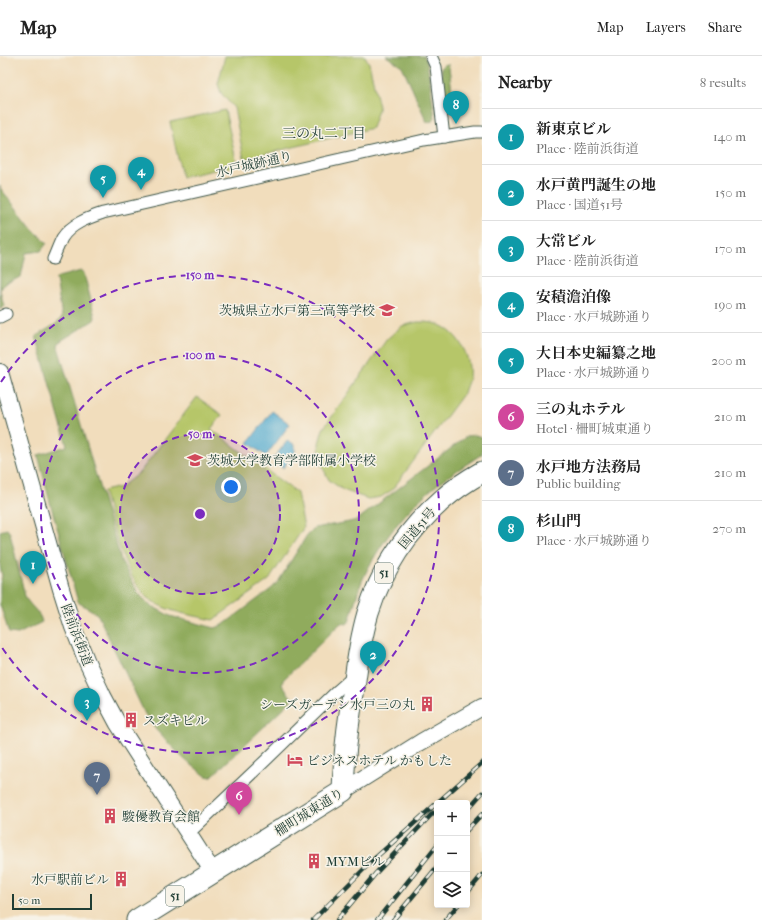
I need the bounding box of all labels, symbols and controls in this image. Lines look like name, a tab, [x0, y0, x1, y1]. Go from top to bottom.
text: Map	[20, 17, 56, 39]
text: Map	[597, 19, 624, 36]
text: Layers	[646, 19, 686, 36]
text: Share	[708, 19, 742, 36]
text: Nearby	[498, 72, 552, 92]
text: 8 results	[700, 75, 746, 90]
pin: 8	[443, 91, 469, 124]
text: 新東京ビル	[536, 120, 611, 138]
district label: 三の丸二丁目	[282, 125, 366, 142]
text: 1	[509, 129, 513, 144]
text: 140 m	[713, 129, 746, 144]
text: Place · 陸前浜街道	[536, 141, 639, 156]
street label: 水戸城跡通り	[214, 148, 294, 180]
pin: 4	[128, 157, 154, 190]
pin: 5	[90, 165, 116, 198]
text: 水戸黄門誕生の地	[536, 176, 656, 194]
text: 2	[508, 185, 514, 200]
text: 150 m	[715, 185, 746, 200]
text: Place · 国道51号	[536, 197, 623, 212]
text: 大常ビル	[536, 232, 596, 250]
text: 3	[508, 241, 514, 256]
text: 170 m	[714, 241, 746, 256]
text: Place · 陸前浜街道	[536, 253, 639, 268]
text: 150 m	[186, 268, 215, 282]
text: 安積澹泊像	[536, 288, 611, 306]
text: 4	[507, 297, 515, 312]
text: 190 m	[714, 297, 746, 312]
school or university icon: 茨城県立水戸第三高等学校	[378, 301, 396, 319]
place label: 茨城県立水戸第三高等学校	[219, 303, 375, 318]
text: Place · 水戸城跡通り	[536, 309, 652, 324]
text: 大日本史編纂之地	[536, 344, 656, 362]
text: 100 m	[185, 348, 216, 362]
text: 5	[508, 353, 514, 368]
text: 200 m	[711, 353, 746, 368]
text: Place · 水戸城跡通り	[536, 365, 652, 380]
text: 三の丸ホテル	[536, 400, 625, 418]
text: 6	[507, 409, 515, 424]
text: 210 m	[714, 409, 746, 424]
text: Hotel · 柵町城東通り	[536, 421, 653, 436]
text: 50 m	[188, 427, 213, 441]
school or university icon: 茨城大学教育学部附属小学校	[186, 451, 204, 469]
place label: 茨城大学教育学部附属小学校	[207, 453, 376, 468]
text: 水戸地方法務局	[536, 458, 641, 476]
text: 7	[508, 465, 514, 480]
text: 210 m	[714, 465, 746, 480]
text: Public building	[536, 476, 621, 491]
your location	[221, 477, 241, 497]
street label: 国道51号	[395, 504, 439, 552]
centre of rings	[193, 507, 207, 521]
text: 杉山門	[536, 512, 581, 530]
text: 8	[508, 521, 514, 536]
text: 270 m	[712, 521, 746, 536]
text: Place · 水戸城跡通り	[536, 533, 652, 548]
pin: 1	[20, 551, 46, 584]
road number: 51	[375, 563, 393, 583]
street label: 陸前浜街道	[58, 602, 96, 668]
pin: 2	[360, 641, 386, 674]
pin: 3	[74, 688, 100, 721]
building icon: シーズガーデン水戸三の丸	[418, 695, 436, 713]
place label: シーズガーデン水戸三の丸	[260, 697, 415, 712]
building icon: スズキビル	[122, 711, 140, 729]
place label: スズキビル	[143, 713, 208, 728]
hotel icon: ビジネスホテル かもした	[286, 751, 304, 769]
place label: ビジネスホテル かもした	[307, 753, 452, 768]
pin: 7	[84, 762, 110, 795]
pin: 6	[226, 782, 252, 815]
street label: 柵町城東通り	[272, 785, 346, 839]
map controls	[434, 800, 470, 908]
button: +	[434, 800, 470, 836]
building icon: 駿優教育会館	[101, 807, 119, 825]
place label: 駿優教育会館	[122, 809, 200, 824]
button: −	[434, 836, 470, 872]
building icon: MYMビル	[305, 852, 323, 870]
place label: MYMビル	[326, 854, 385, 869]
building icon: 水戸駅前ビル	[112, 870, 130, 888]
place label: 水戸駅前ビル	[31, 872, 109, 887]
button: layers	[434, 872, 470, 908]
road number: 51	[166, 886, 184, 906]
scale bar	[12, 892, 92, 911]
text: 50 m	[18, 894, 40, 907]

